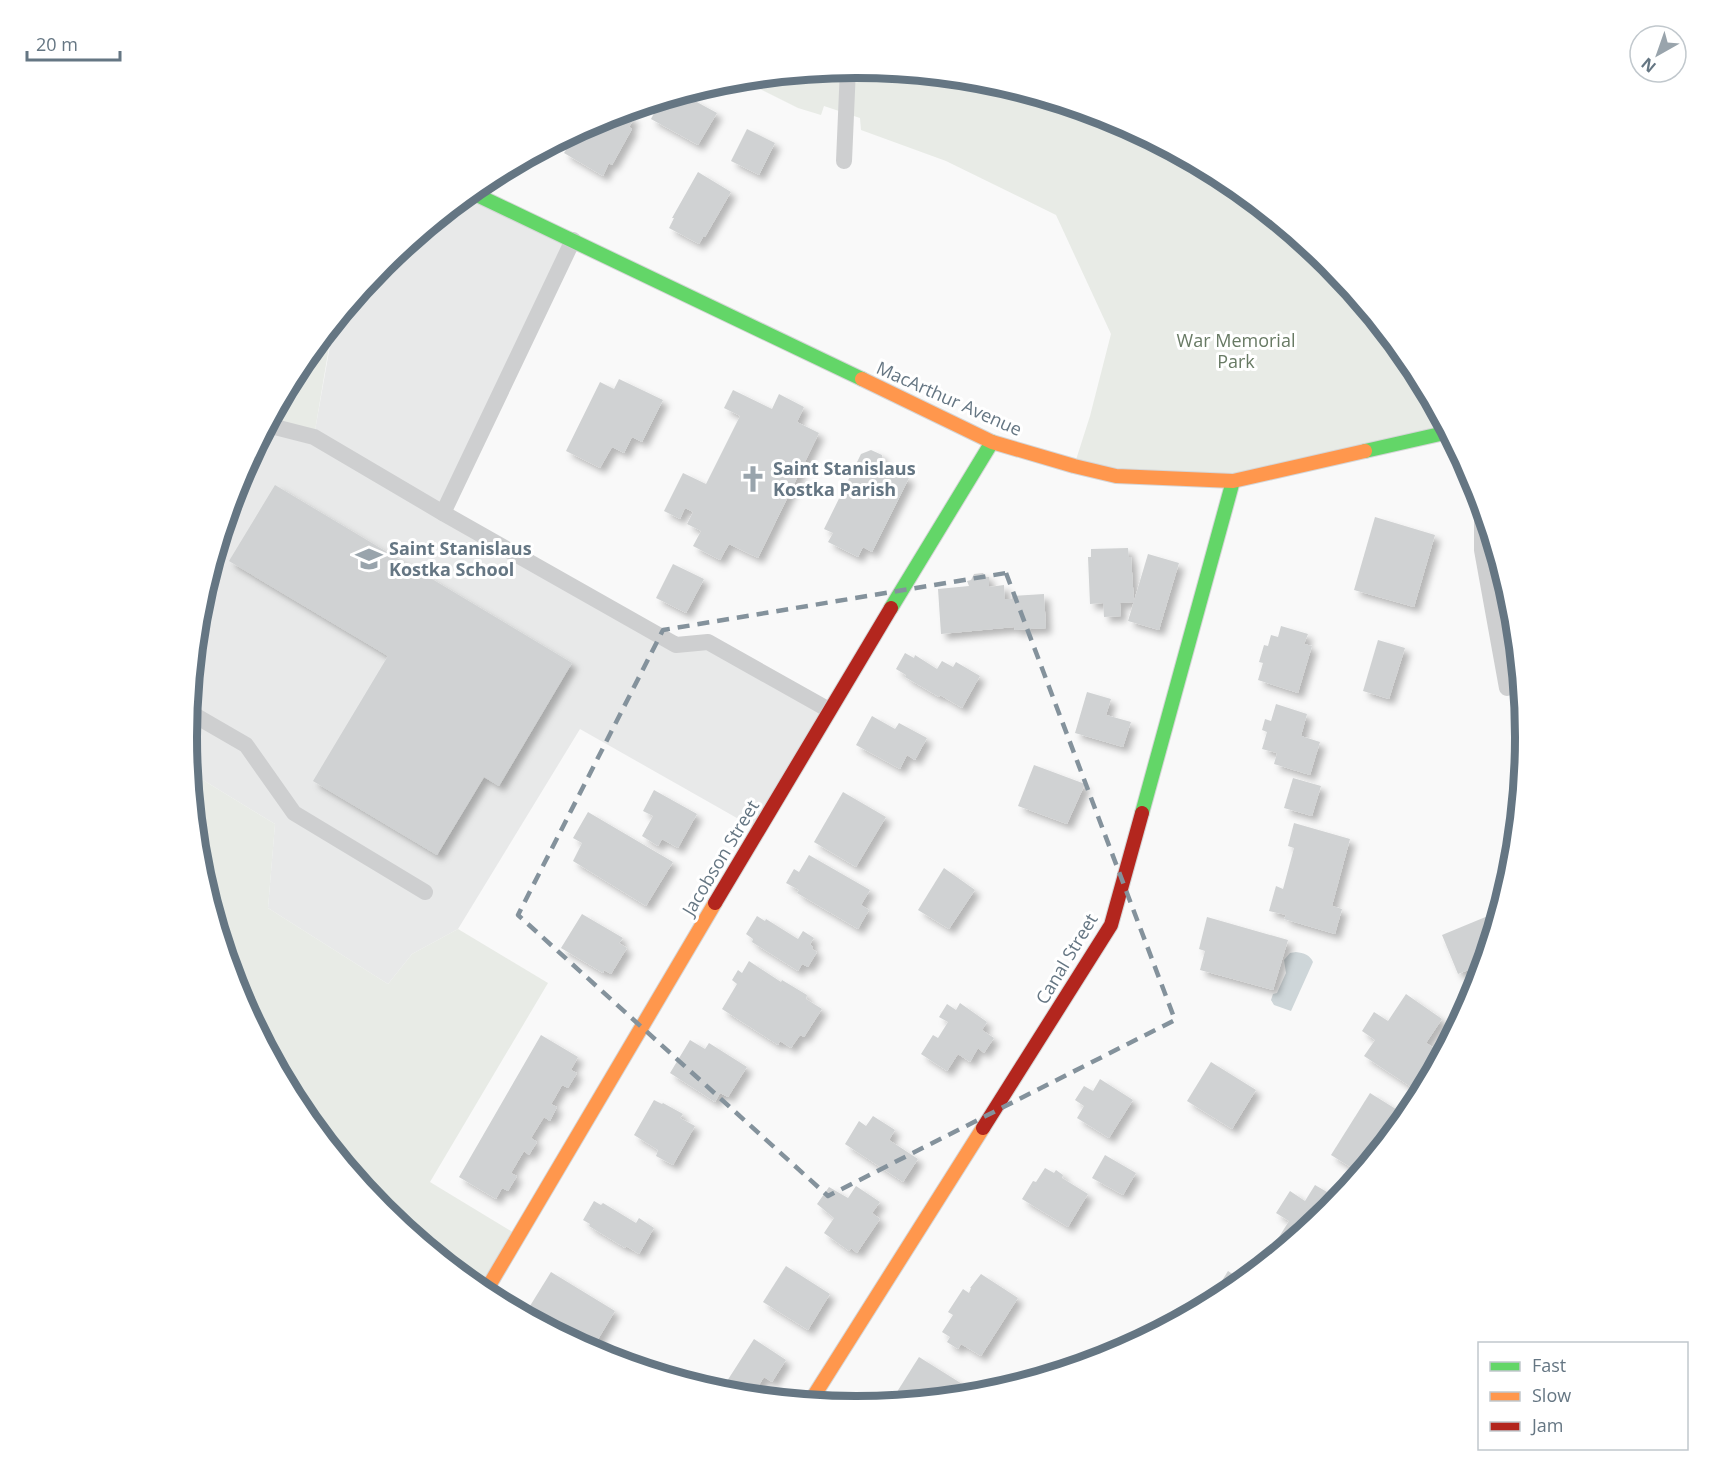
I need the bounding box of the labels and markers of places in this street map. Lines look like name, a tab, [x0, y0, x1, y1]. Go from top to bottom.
place label: Saint Stanislaus Kostka Parish	[773, 456, 916, 501]
church icon: Saint Stanislaus Kostka Parish	[738, 464, 768, 494]
place label: Saint Stanislaus Kostka School	[389, 536, 532, 581]
school or university icon: Saint Stanislaus Kostka School	[354, 544, 384, 574]

